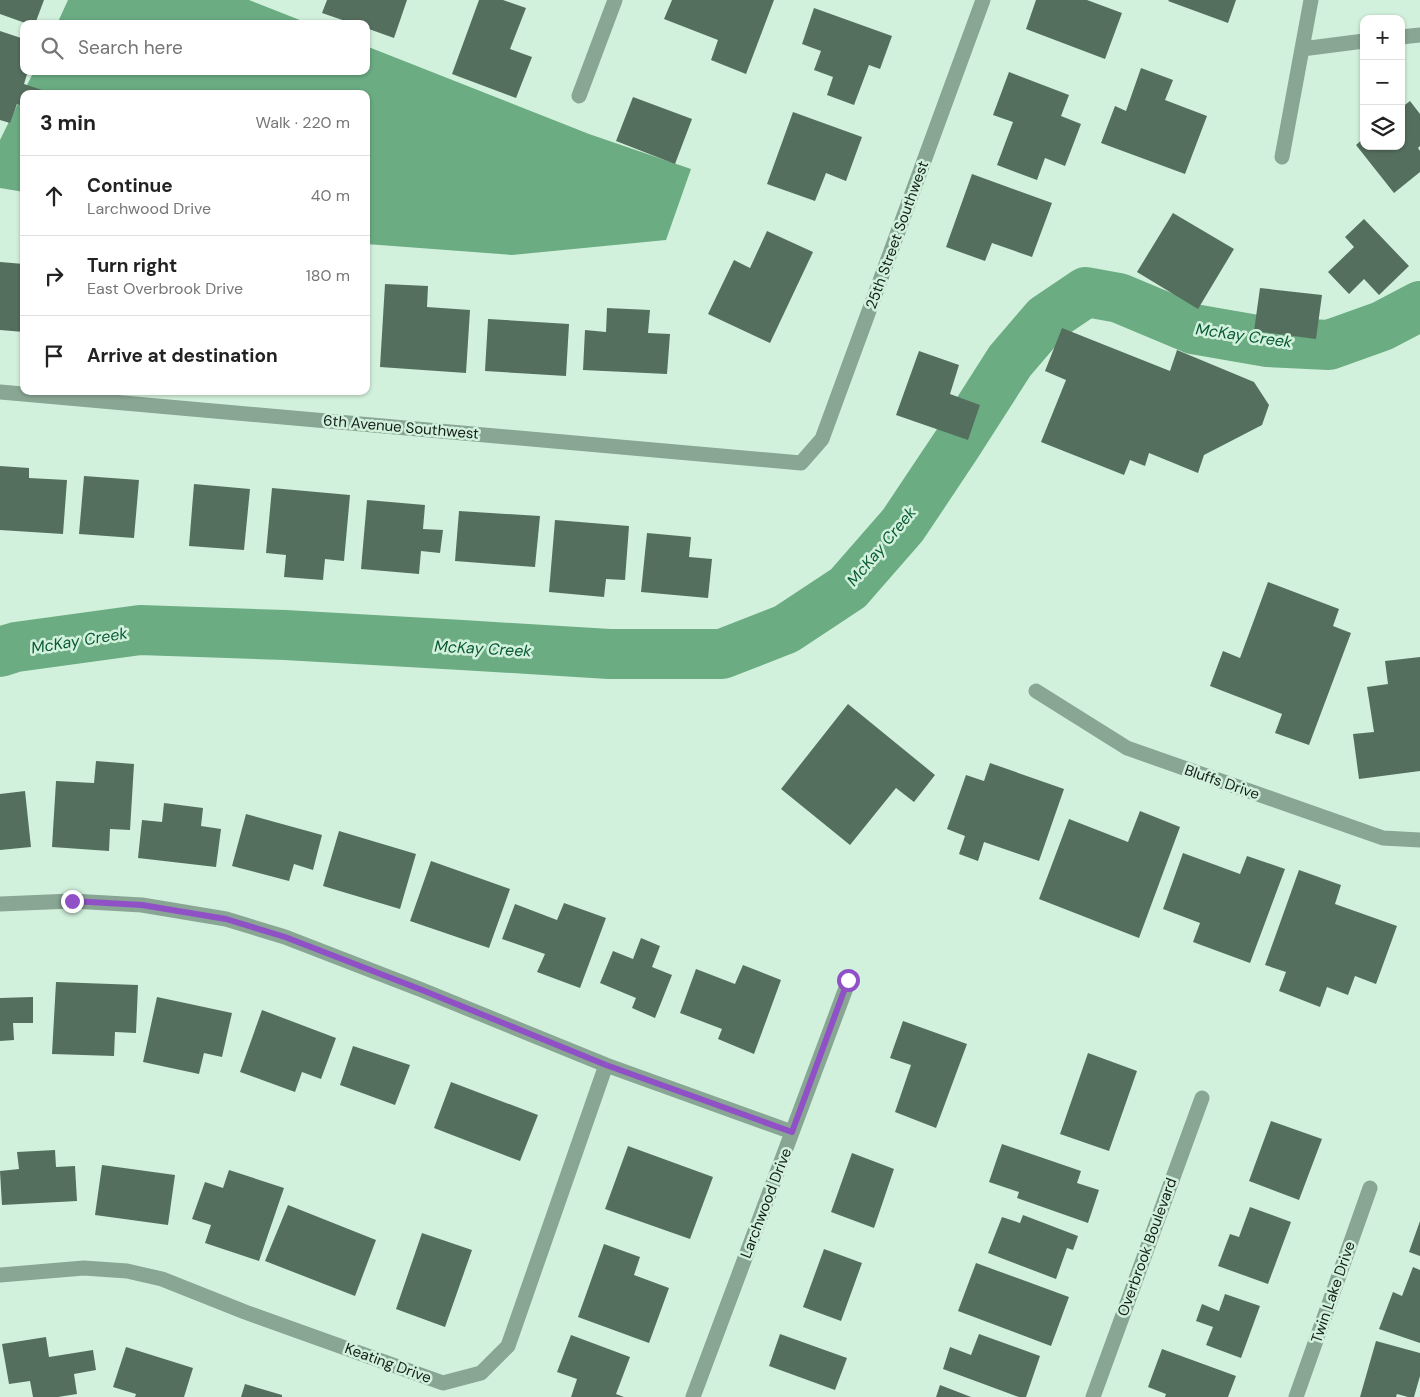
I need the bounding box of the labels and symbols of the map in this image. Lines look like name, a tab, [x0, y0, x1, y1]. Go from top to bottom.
street label: 25th Street Southwest	[861, 158, 933, 312]
water label: McKay Creek	[1194, 318, 1294, 353]
street label: 6th Avenue Southwest	[322, 410, 480, 444]
water label: McKay Creek	[842, 502, 921, 590]
water label: McKay Creek	[29, 622, 130, 658]
water label: McKay Creek	[434, 635, 533, 662]
street label: Bluffs Drive	[1182, 760, 1262, 804]
route end	[61, 890, 84, 913]
route start	[837, 969, 860, 992]
street label: Larchwood Drive	[736, 1145, 796, 1261]
street label: Overbrook Boulevard	[1113, 1175, 1181, 1319]
street label: Twin Lake Drive	[1306, 1238, 1360, 1346]
street label: Keating Drive	[342, 1338, 434, 1388]

